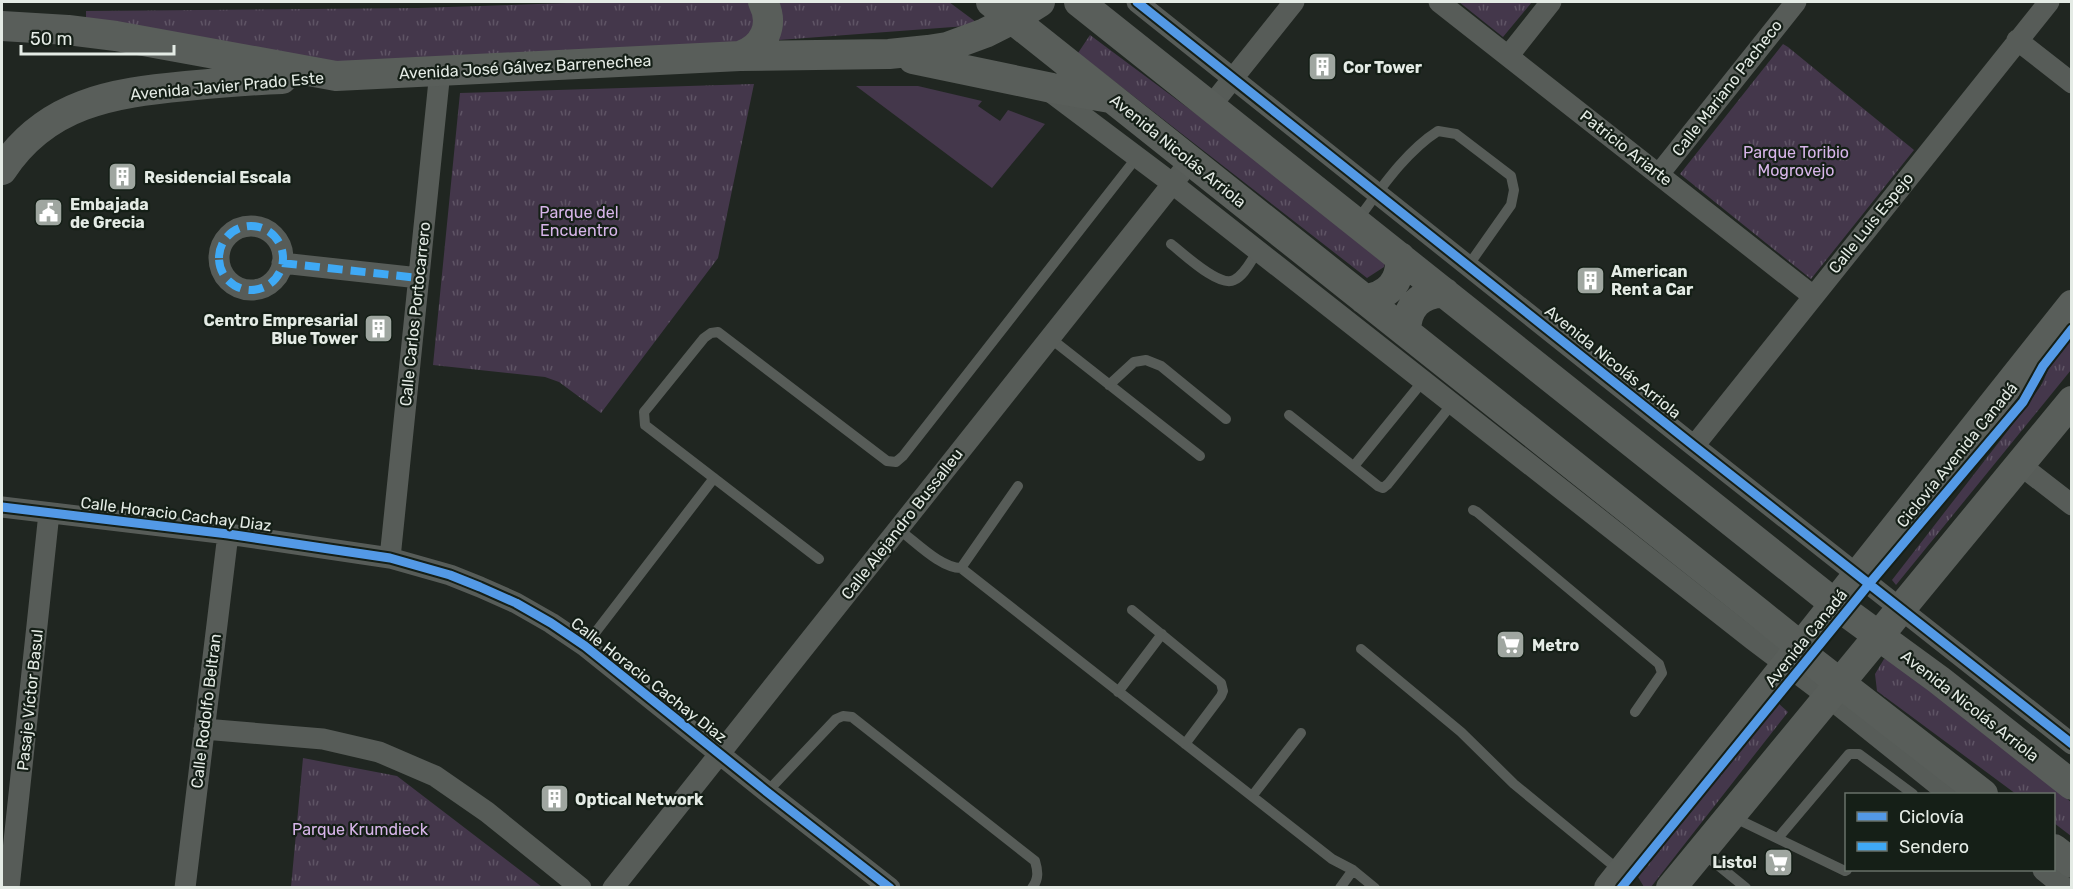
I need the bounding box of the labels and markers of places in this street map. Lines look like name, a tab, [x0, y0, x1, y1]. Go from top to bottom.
building icon: Cor Tower	[1306, 51, 1338, 83]
place label: Cor Tower	[1343, 58, 1423, 77]
building icon: Residencial Escala	[107, 161, 139, 193]
place label: Residencial Escala	[144, 168, 291, 187]
place label: Embajada de Grecia	[70, 195, 149, 232]
public building icon: Embajada de Grecia	[33, 197, 65, 229]
place label: American Rent a Car	[1611, 262, 1694, 299]
building icon: American Rent a Car	[1574, 264, 1606, 296]
place label: Centro Empresarial Blue Tower	[203, 311, 359, 348]
building icon: Centro Empresarial Blue Tower	[363, 313, 395, 345]
supermarket icon: Metro	[1495, 629, 1527, 661]
place label: Metro	[1532, 636, 1579, 655]
building icon: Optical Network	[538, 783, 570, 815]
place label: Optical Network	[575, 790, 704, 809]
supermarket icon: Listo!	[1762, 846, 1794, 878]
place label: Listo!	[1712, 853, 1757, 872]

